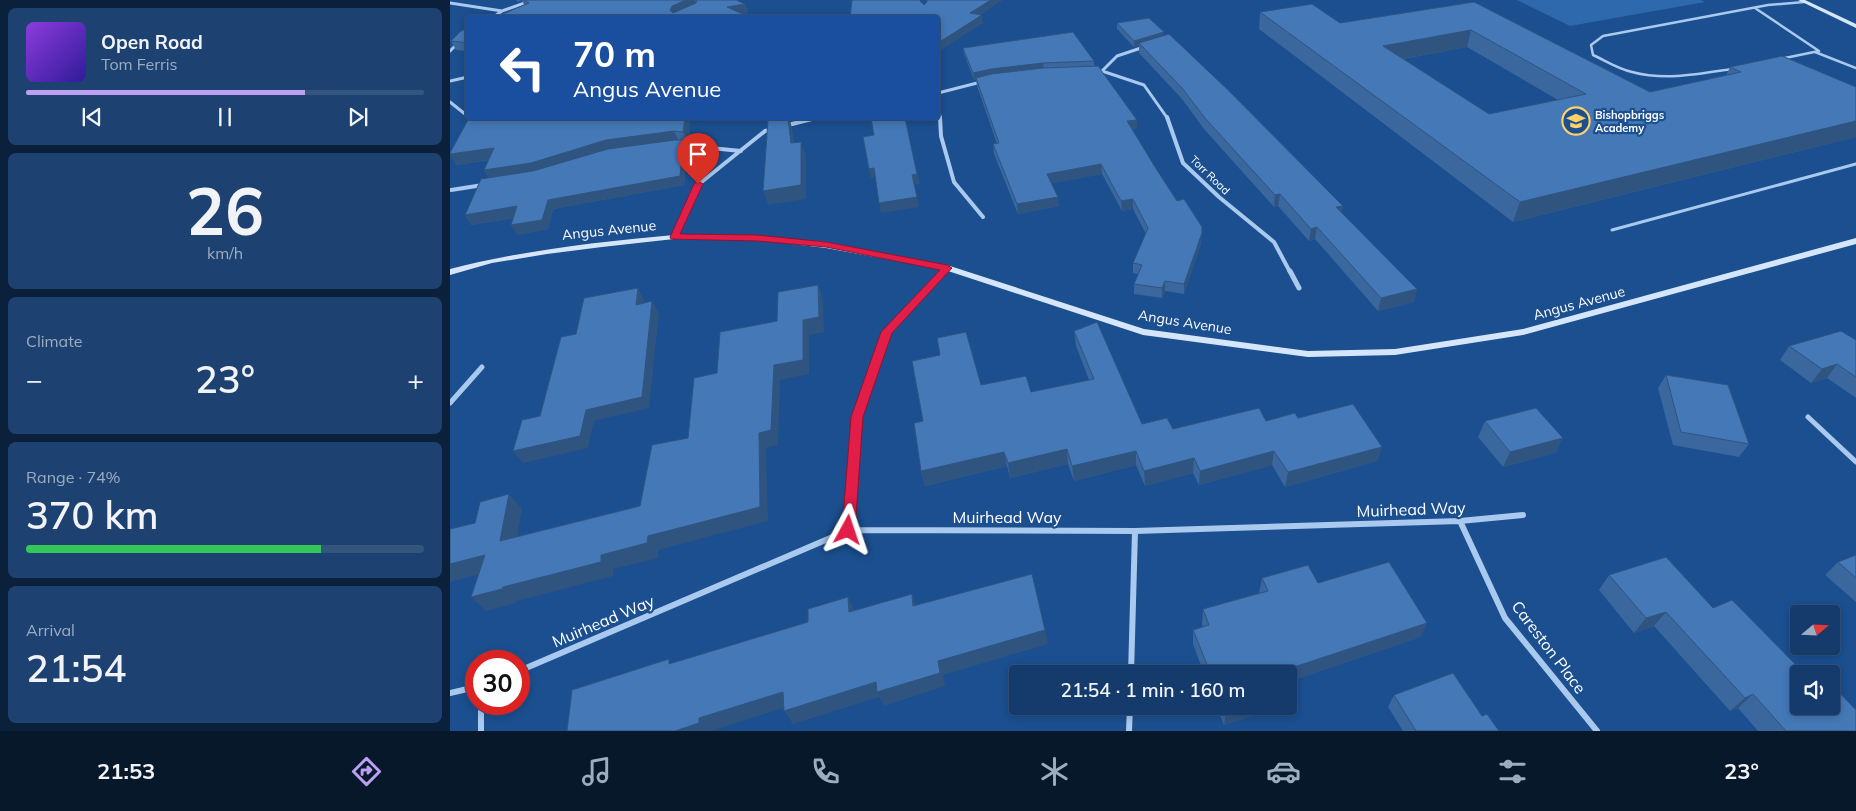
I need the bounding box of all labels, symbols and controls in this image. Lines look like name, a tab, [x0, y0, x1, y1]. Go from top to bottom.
text: Open Road	[101, 30, 203, 54]
text: 70 m	[573, 32, 656, 76]
icon: left	[490, 35, 555, 100]
text: Tom Ferris	[101, 54, 178, 74]
text: Angus Avenue	[573, 75, 721, 103]
icon: previous	[78, 103, 106, 131]
icon: pause	[211, 103, 239, 131]
icon: next	[344, 103, 372, 131]
school or university icon: Bishopbriggs Academy	[1561, 106, 1591, 136]
place label: Bishopbriggs Academy	[1595, 108, 1665, 135]
pin	[677, 133, 719, 184]
icon: arrive	[684, 140, 712, 168]
street label: Torr Road	[1187, 153, 1233, 197]
text: 26	[186, 170, 264, 251]
street label: Angus Avenue	[561, 216, 657, 244]
text: km/h	[207, 243, 243, 263]
street label: Angus Avenue	[1531, 282, 1627, 324]
street label: Angus Avenue	[1137, 306, 1233, 338]
text: Climate	[26, 331, 82, 351]
text: 23°	[195, 355, 255, 403]
text: −	[26, 362, 43, 397]
text: +	[407, 362, 424, 397]
text: Range · 74%	[26, 467, 121, 487]
text: 370 km	[26, 491, 159, 539]
street label: Muirhead Way	[1356, 497, 1466, 521]
position arrow	[821, 503, 873, 555]
street label: Muirhead Way	[953, 507, 1062, 527]
street label: Muirhead Way	[549, 590, 657, 651]
street label: Careston Place	[1508, 597, 1590, 697]
north arrow	[1790, 605, 1840, 655]
map controls	[1790, 605, 1840, 715]
text: Arrival	[26, 620, 75, 640]
text: 21:54	[26, 644, 126, 692]
speed limit sign: 30	[465, 650, 530, 715]
button: sound	[1790, 665, 1840, 715]
text: 21:54 · 1 min · 160 m	[1060, 678, 1246, 702]
icon: directions	[349, 754, 384, 789]
icon: music	[579, 754, 614, 789]
icon: phone	[808, 754, 843, 789]
icon: climate	[1037, 754, 1072, 789]
icon: car	[1266, 754, 1301, 789]
icon: filters	[1495, 754, 1530, 789]
text: 21:53	[97, 757, 155, 785]
text: 23°	[1724, 757, 1759, 785]

